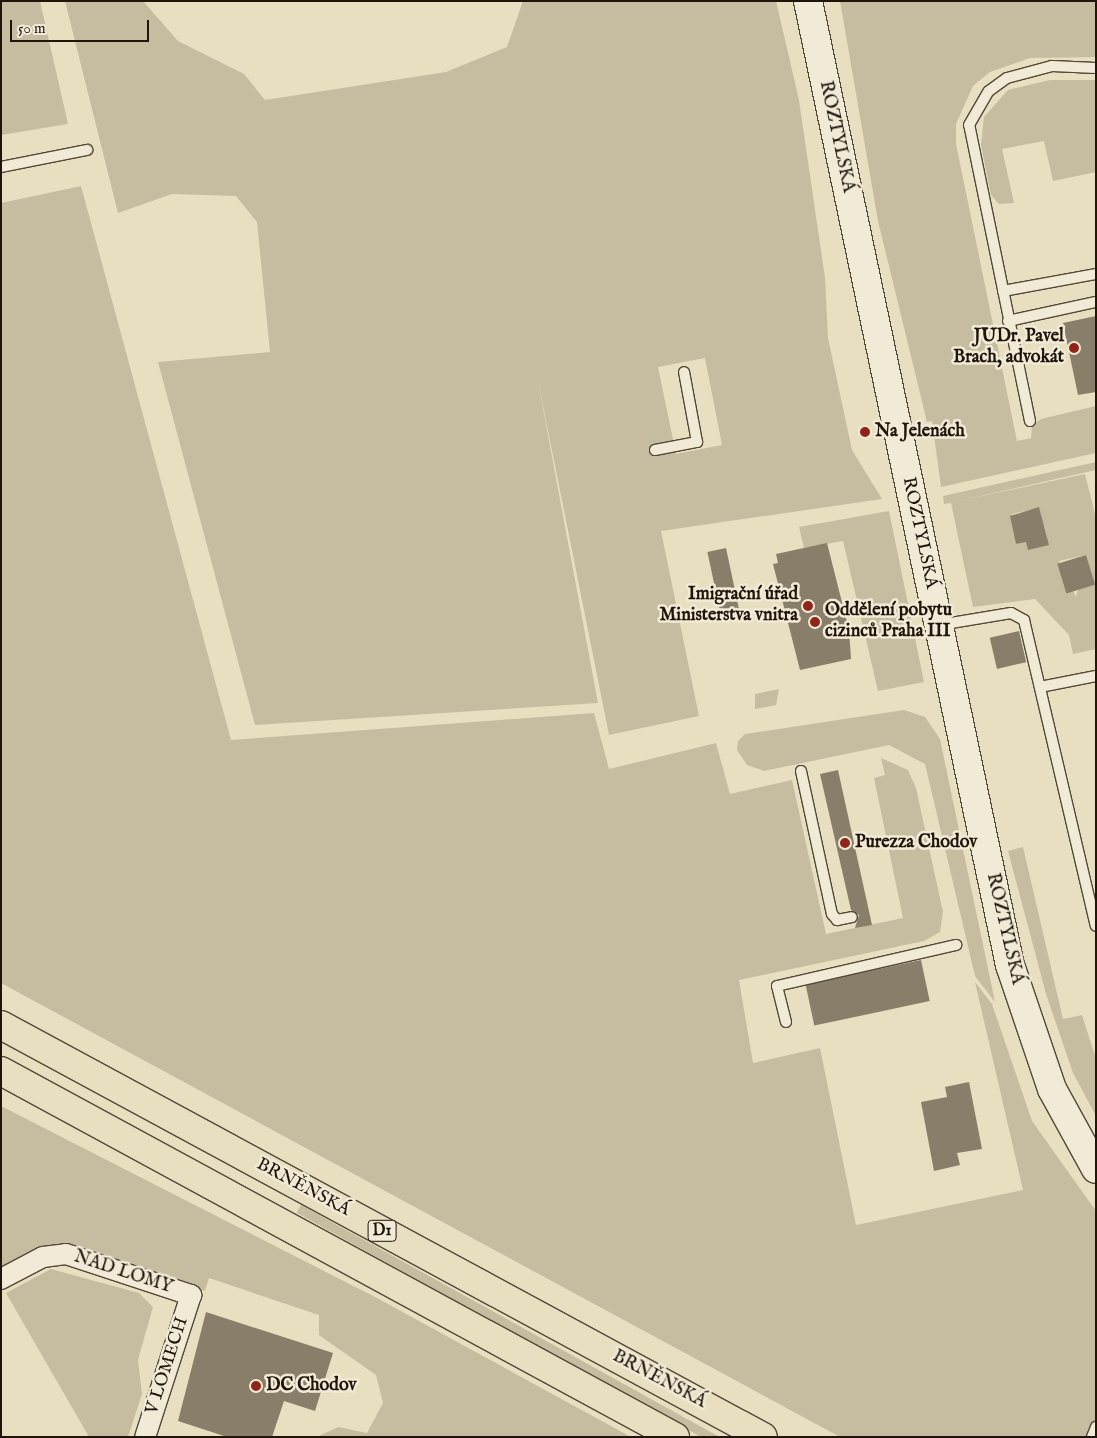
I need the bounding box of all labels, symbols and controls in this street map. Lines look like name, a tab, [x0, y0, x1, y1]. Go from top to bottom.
scale bar	[12, 10, 151, 42]
text: 50 m	[18, 19, 46, 38]
street label: ROZTYLSKÁ	[814, 79, 858, 195]
place label: JUDr. Pavel Brach, advokát	[953, 327, 1064, 369]
marker: JUDr. Pavel Brach, advokát	[1068, 342, 1080, 354]
place label: Na Jelenách	[875, 421, 965, 443]
marker: Na Jelenách	[859, 426, 871, 438]
street label: ROZTYLSKÁ	[897, 475, 941, 591]
place label: Imigrační úřad Ministerstva vnitra	[659, 585, 798, 628]
marker: Imigrační úřad Ministerstva vnitra	[802, 600, 814, 612]
place label: Oddělení pobytu cizinců Praha III	[825, 601, 952, 644]
marker: Oddělení pobytu cizinců Praha III	[809, 616, 821, 628]
place label: Purezza Chodov	[855, 832, 977, 854]
marker: Purezza Chodov	[839, 837, 851, 849]
street label: ROZTYLSKÁ	[981, 871, 1027, 987]
street label: BRNĚNSKÁ	[252, 1154, 354, 1222]
road number: D1	[367, 1218, 397, 1244]
street label: NAD LOMY	[71, 1247, 175, 1299]
street label: V LOMECH	[142, 1315, 194, 1417]
street label: BRNĚNSKÁ	[608, 1346, 710, 1414]
place label: DC Chodov	[266, 1375, 356, 1397]
marker: DC Chodov	[250, 1380, 262, 1392]

